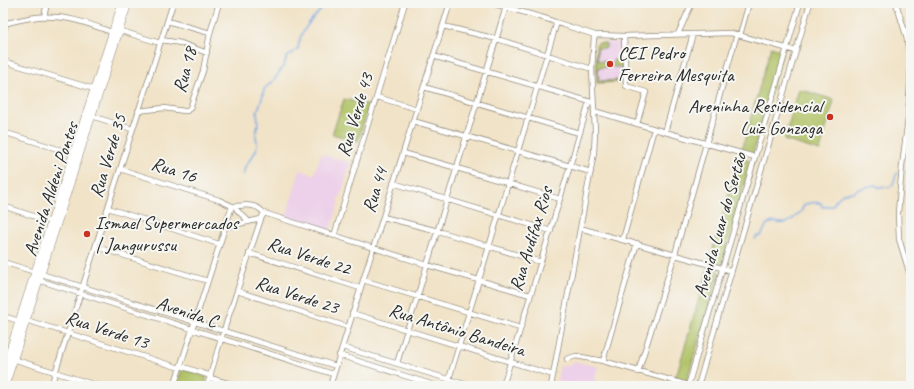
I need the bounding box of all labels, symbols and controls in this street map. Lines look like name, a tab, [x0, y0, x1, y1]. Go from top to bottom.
place label: CEI Pedro Ferreira Mesquita	[618, 41, 735, 87]
street label: Rua 18	[167, 42, 203, 95]
marker: CEI Pedro Ferreira Mesquita	[605, 59, 615, 69]
street label: Rua Verde 43	[331, 69, 379, 160]
place label: Areninha Residencial Luiz Gonzaga	[688, 94, 826, 140]
street label: Rua Verde 35	[84, 110, 132, 201]
marker: Areninha Residencial Luiz Gonzaga	[825, 112, 835, 122]
street label: Avenida Aldeni Pontes	[18, 118, 84, 259]
street label: Avenida Luar do Sertão	[688, 149, 752, 300]
street label: Rua 16	[148, 151, 201, 189]
street label: Rua 44	[357, 162, 394, 215]
street label: Rua Audifax Rios	[504, 182, 559, 294]
place label: Ismael Supermercados | Jangurussu	[95, 211, 241, 257]
marker: Ismael Supermercados | Jangurussu	[82, 229, 92, 239]
street label: Rua Verde 22	[264, 231, 355, 281]
street label: Rua Verde 23	[252, 270, 343, 320]
street label: Avenida C	[153, 291, 223, 334]
street label: Rua Antônio Bandeira	[386, 298, 530, 363]
street label: Rua Verde 13	[62, 305, 153, 355]

